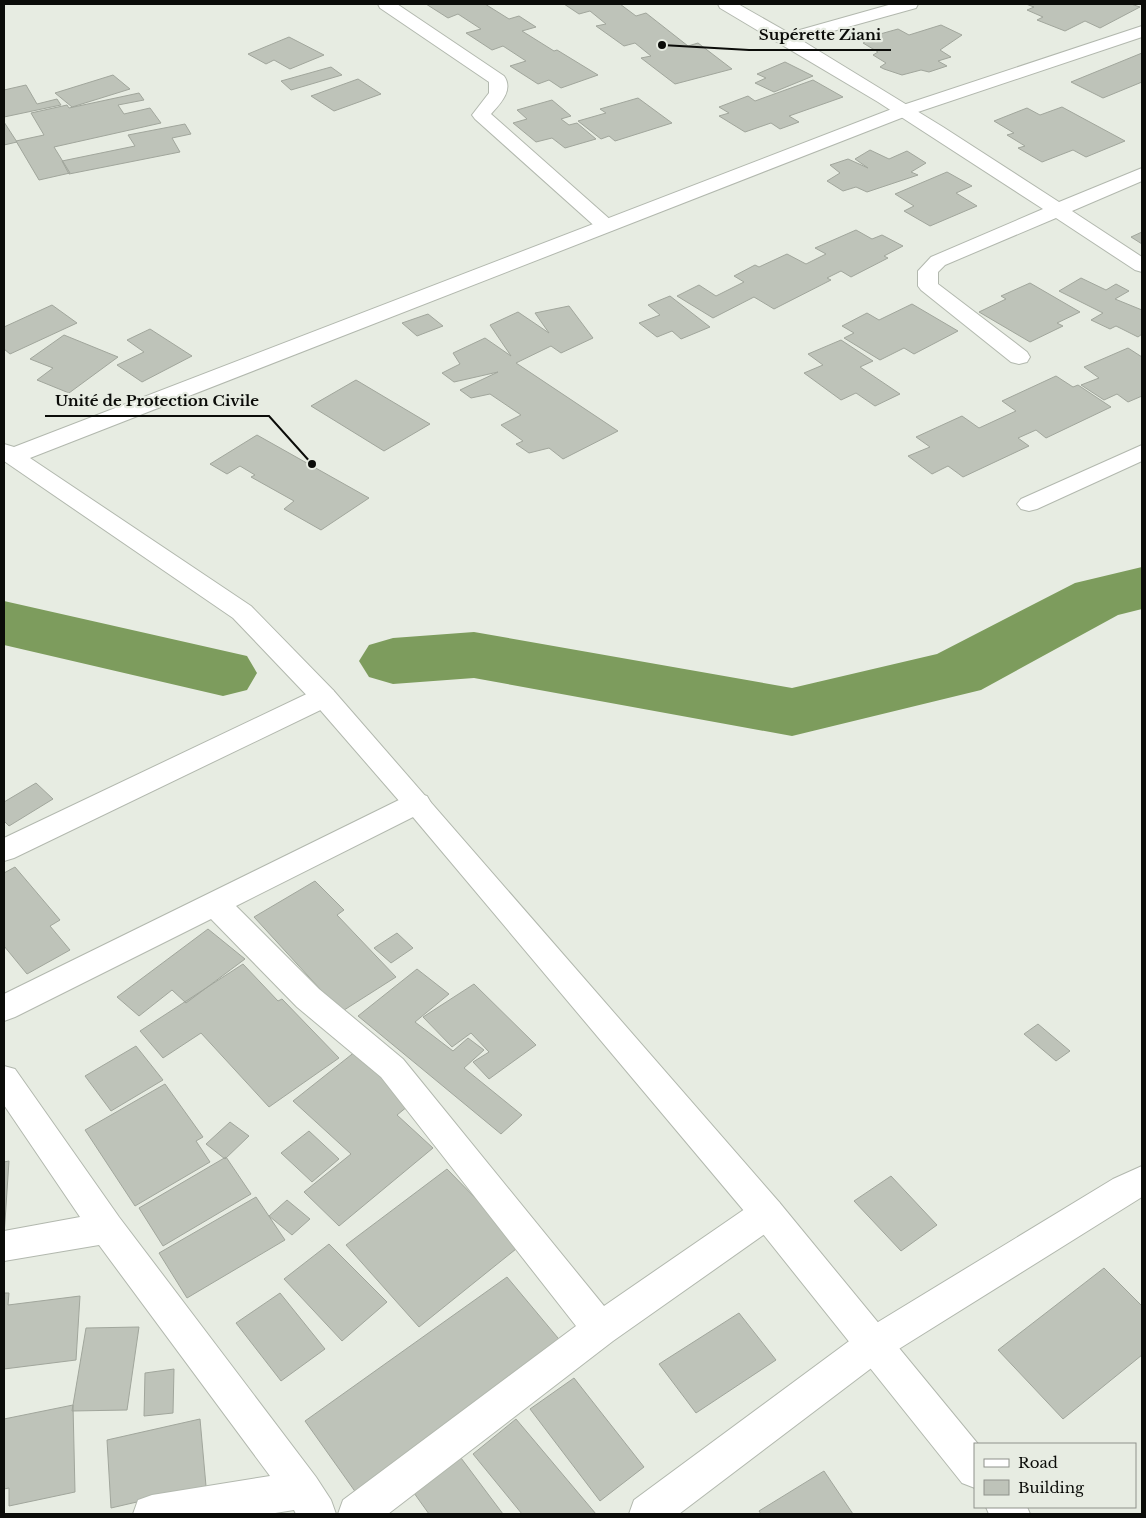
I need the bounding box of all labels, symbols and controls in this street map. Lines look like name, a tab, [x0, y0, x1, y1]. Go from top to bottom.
callout: Supérette Ziani	[749, 20, 891, 50]
text: Supérette Ziani	[759, 25, 882, 44]
callout: Unité de Protection Civile	[45, 386, 269, 416]
text: Unité de Protection Civile	[55, 391, 259, 410]
legend	[974, 1443, 1136, 1508]
text: Road	[1018, 1453, 1058, 1472]
text: Building	[1018, 1478, 1085, 1497]

